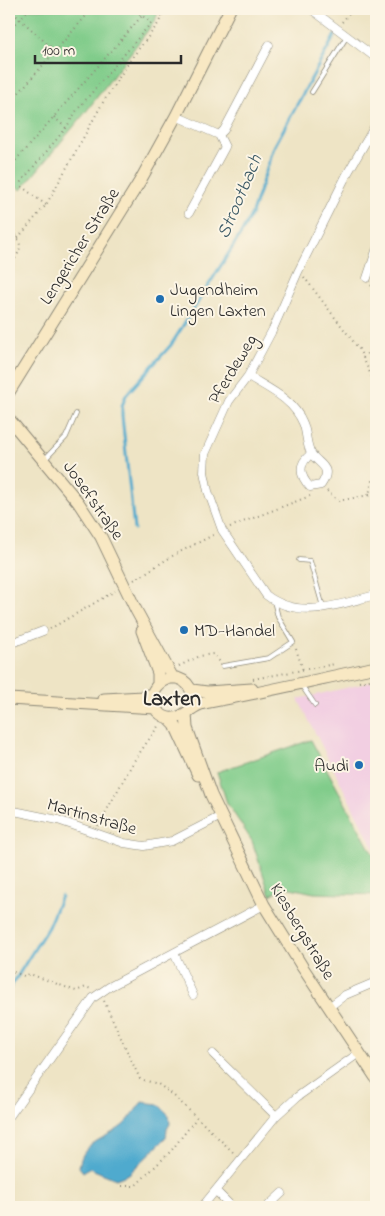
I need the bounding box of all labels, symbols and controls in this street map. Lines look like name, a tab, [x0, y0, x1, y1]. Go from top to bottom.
scale bar	[35, 32, 181, 64]
text: 100 m	[42, 40, 75, 62]
water label: Strootbach	[211, 150, 270, 243]
street label: Lengericher Straße	[34, 183, 128, 311]
place label: Jugendheim Lingen Laxten	[170, 278, 266, 326]
marker: Jugendheim Lingen Laxten	[154, 293, 166, 305]
street label: Pferdeweg	[203, 330, 266, 410]
street label: Josefstraße	[55, 456, 130, 547]
place label: MD-Handel	[194, 619, 275, 645]
marker: MD-Handel	[178, 624, 190, 636]
district label: Laxten	[143, 684, 201, 716]
place label: Audi	[314, 754, 349, 780]
marker: Audi	[353, 759, 365, 771]
street label: Martinstraße	[43, 793, 140, 843]
street label: Kiesbergstraße	[261, 879, 341, 987]

